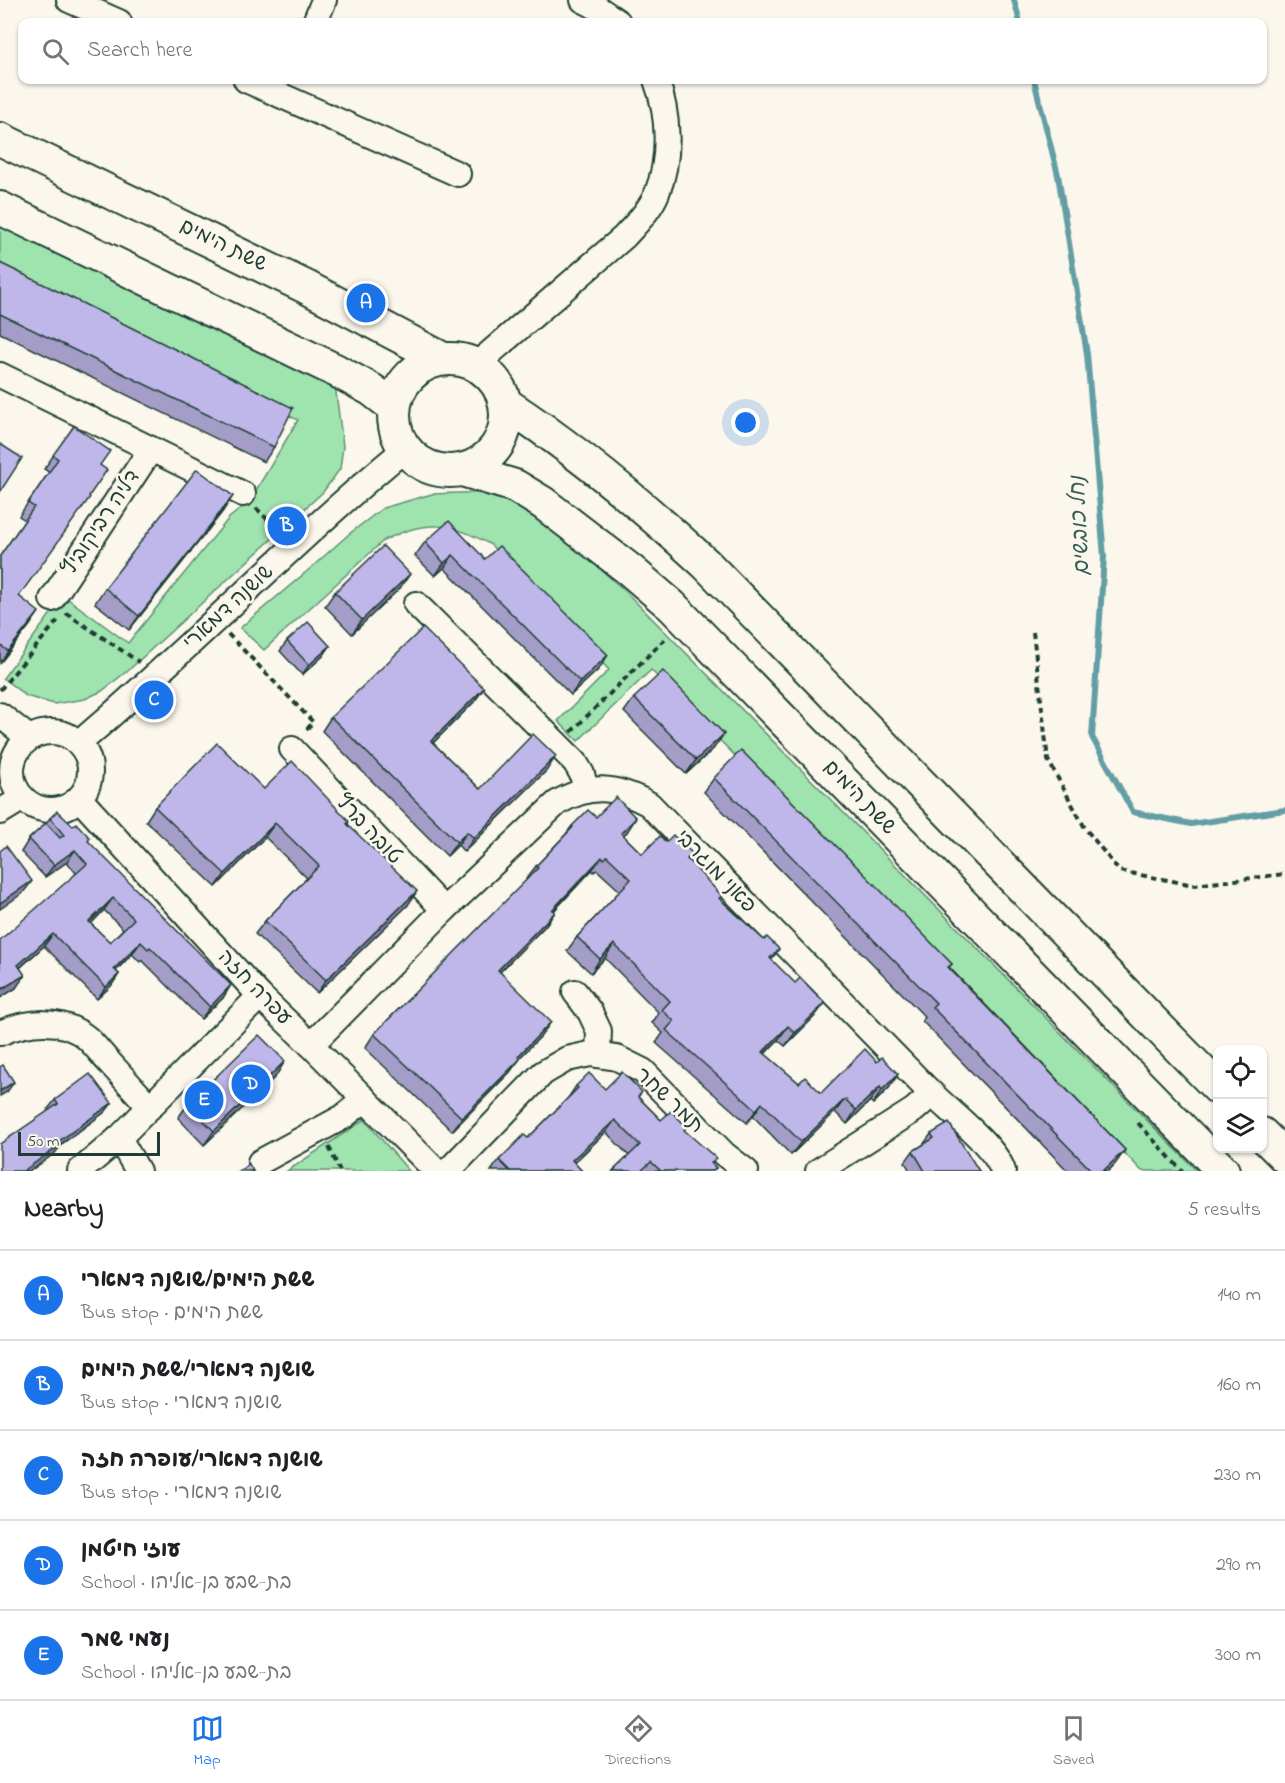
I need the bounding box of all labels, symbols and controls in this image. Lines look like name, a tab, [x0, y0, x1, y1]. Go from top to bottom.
search box	[18, 18, 1267, 84]
icon: search	[39, 35, 72, 68]
text: Search here	[87, 35, 192, 67]
street label: ששת הימים	[174, 212, 272, 280]
pin: A	[346, 280, 386, 326]
your location	[731, 408, 760, 437]
street label: 'דליה רביקוביץ	[54, 464, 148, 584]
water label: נחל כובשים	[1062, 474, 1100, 577]
pin: B	[268, 504, 306, 548]
street label: שושנה דמארי	[177, 558, 281, 658]
pin: C	[134, 678, 174, 722]
street label: ששת הימים	[816, 754, 902, 842]
street label: טובה ברץ	[328, 788, 408, 872]
street label: פאני מוגרבי	[667, 824, 763, 920]
street label: עפרה חזה	[210, 943, 298, 1033]
map controls	[1213, 1045, 1267, 1153]
button: locate	[1213, 1045, 1267, 1099]
street label: תמר שחר	[628, 1061, 710, 1141]
pin: D	[232, 1062, 270, 1106]
pin: E	[184, 1078, 224, 1122]
button: layers	[1213, 1099, 1267, 1153]
scale bar	[18, 1129, 160, 1156]
text: 50 m	[27, 1130, 59, 1154]
text: Nearby	[24, 1191, 103, 1229]
text: 5 results	[1188, 1196, 1261, 1225]
text: ששת הימים/שושנה דמארי	[81, 1265, 315, 1297]
text: A	[37, 1281, 50, 1310]
text: 140 m	[1217, 1281, 1261, 1310]
text: Bus stop · ששת הימים	[81, 1299, 263, 1328]
text: שושנה דמארי/ששת הימים	[81, 1355, 315, 1387]
text: B	[37, 1371, 50, 1400]
text: 160 m	[1217, 1371, 1261, 1400]
text: Bus stop · שושנה דמארי	[81, 1389, 282, 1418]
text: שושנה דמארי/עופרה חזה	[81, 1445, 323, 1477]
text: C	[38, 1461, 49, 1490]
text: 230 m	[1214, 1461, 1261, 1490]
text: Bus stop · שושנה דמארי	[81, 1479, 282, 1508]
text: עוזי חיטמן	[81, 1535, 181, 1567]
text: D	[36, 1551, 51, 1580]
text: 290 m	[1216, 1551, 1261, 1580]
text: School · בת-שבע בן-אליהו	[81, 1569, 292, 1598]
text: נעמי שמר	[81, 1625, 170, 1657]
text: E	[37, 1641, 50, 1670]
text: 300 m	[1215, 1641, 1261, 1670]
text: School · בת-שבע בן-אליהו	[81, 1659, 292, 1688]
tab: Map	[191, 1712, 224, 1772]
tab: Directions	[605, 1712, 671, 1772]
tab: Saved	[1053, 1712, 1094, 1772]

